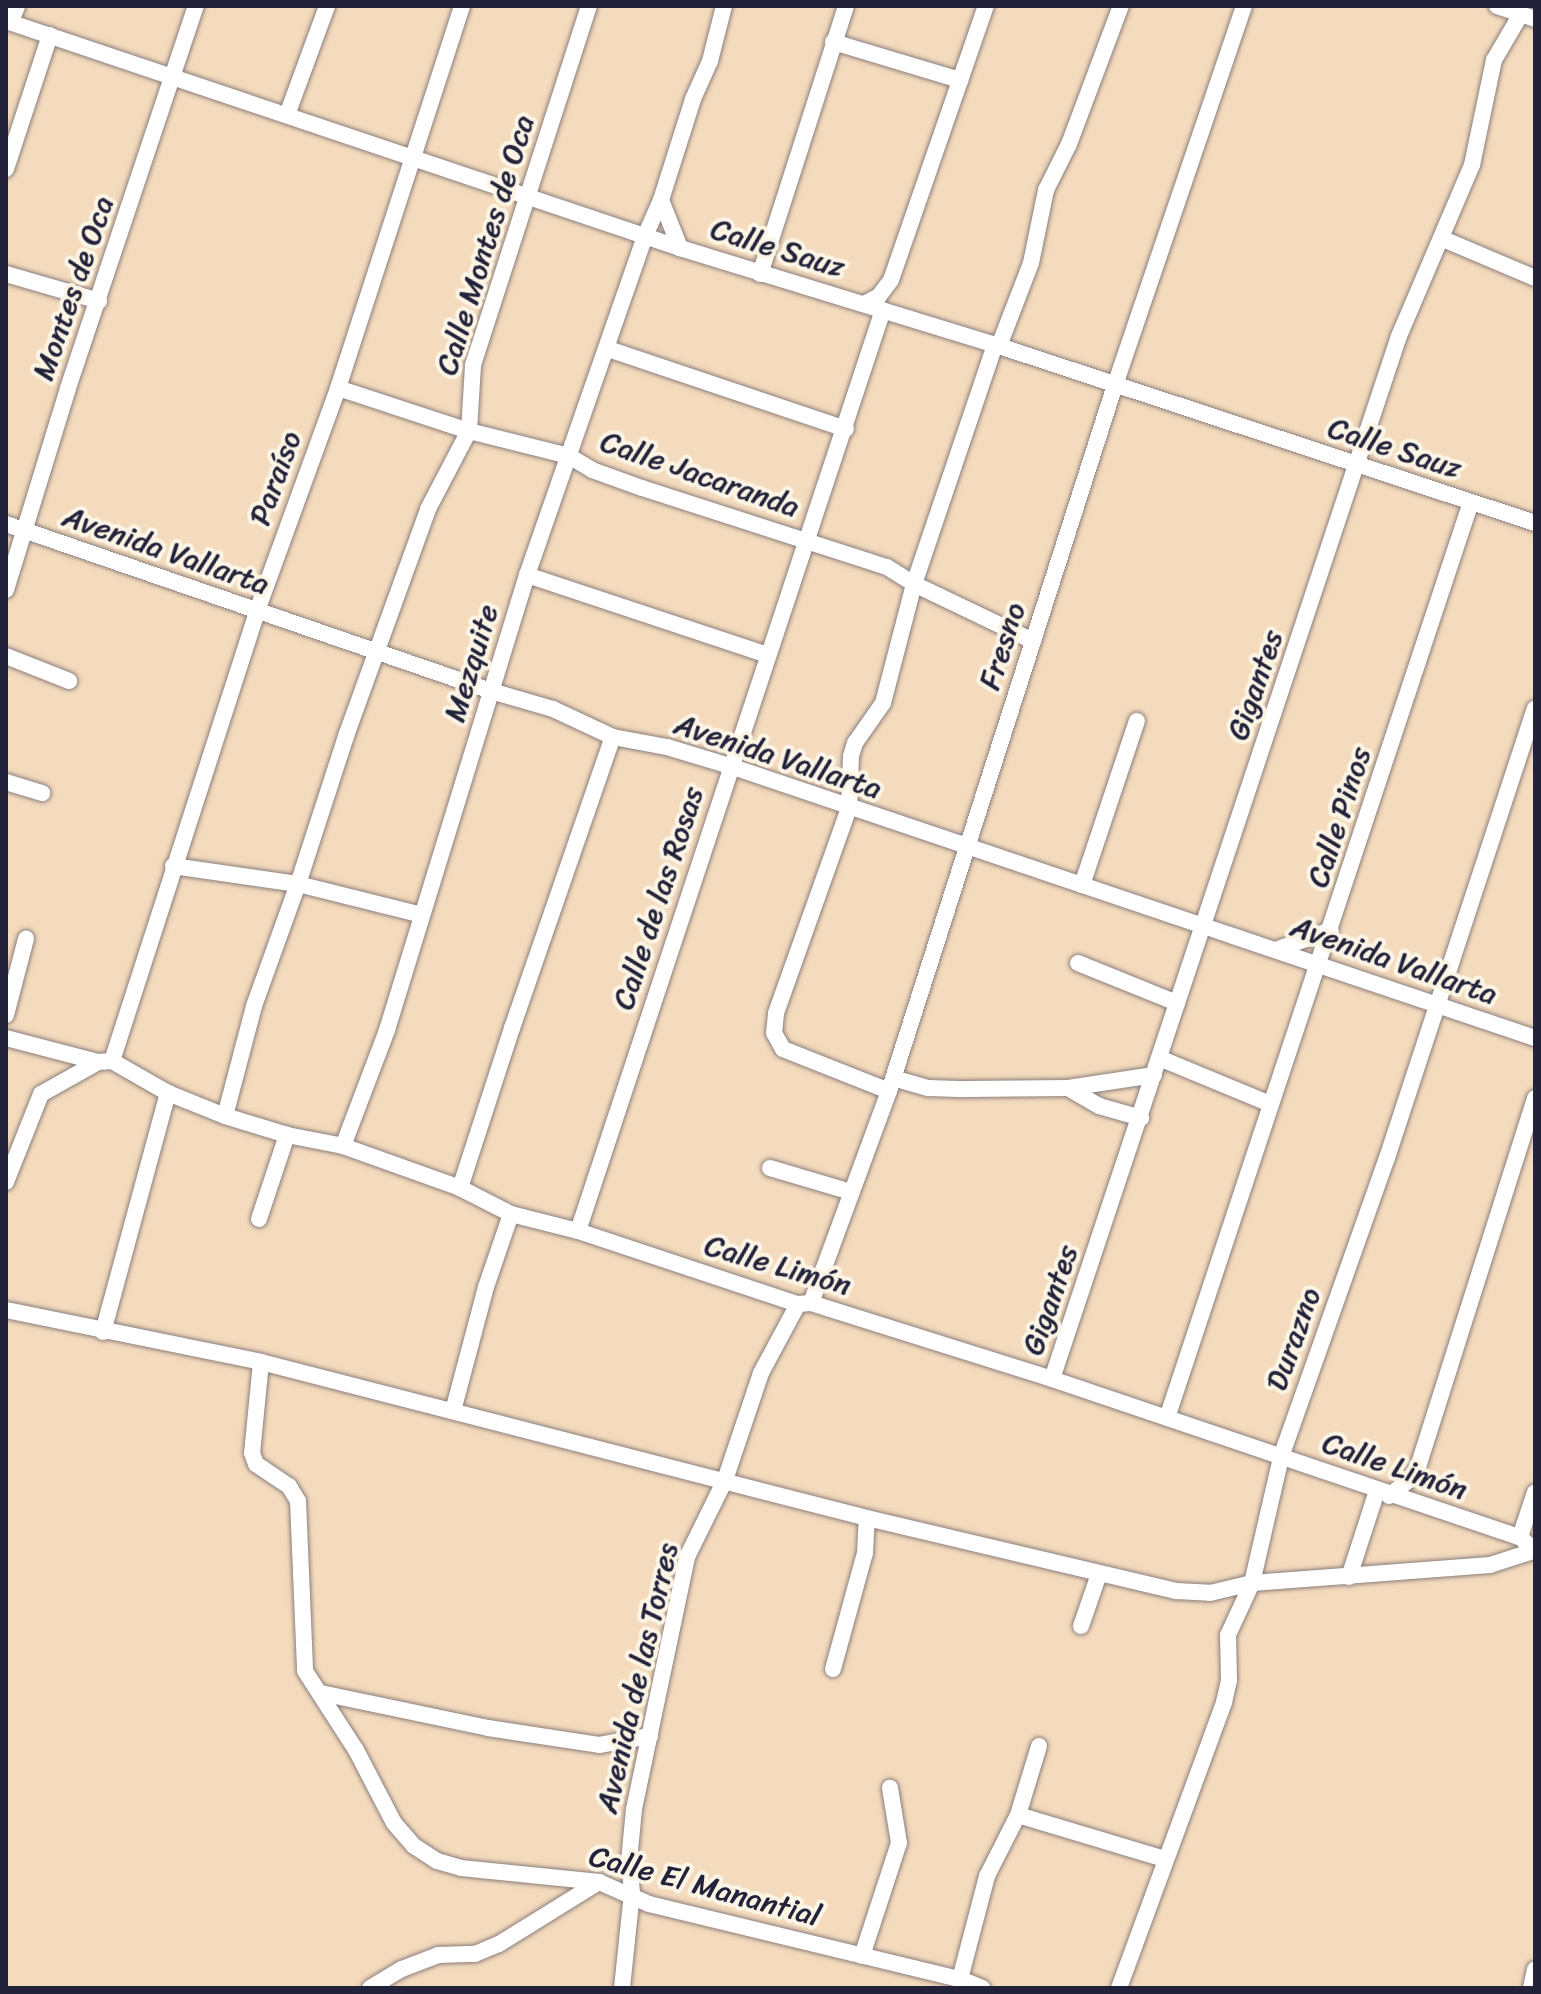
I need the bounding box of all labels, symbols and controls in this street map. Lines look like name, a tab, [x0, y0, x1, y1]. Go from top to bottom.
street label: Calle Montes de Oca	[429, 112, 541, 378]
street label: Montes de Oca	[25, 191, 121, 385]
street label: Calle Sauz	[707, 211, 849, 285]
street label: Calle Sauz	[1324, 410, 1466, 486]
street label: Calle Jacaranda	[596, 423, 804, 525]
street label: Paraíso	[241, 426, 309, 530]
street label: Avenida Vallarta	[58, 498, 274, 602]
street label: Fresno	[971, 598, 1033, 694]
street label: Mezquite	[436, 600, 506, 726]
street label: Gigantes	[1219, 625, 1291, 745]
street label: Avenida Vallarta	[670, 706, 886, 806]
street label: Calle Pinos	[1299, 742, 1379, 892]
street label: Calle de las Rosas	[605, 781, 711, 1015]
street label: Avenida Vallarta	[1286, 908, 1502, 1012]
street label: Calle Limón	[701, 1227, 855, 1303]
street label: Gigantes	[1014, 1240, 1086, 1360]
street label: Durazno	[1258, 1283, 1328, 1395]
street label: Calle Limón	[1318, 1424, 1472, 1508]
street label: Avenida de las Torres	[588, 1539, 686, 1817]
street label: Calle El Manantial	[585, 1838, 825, 1934]

